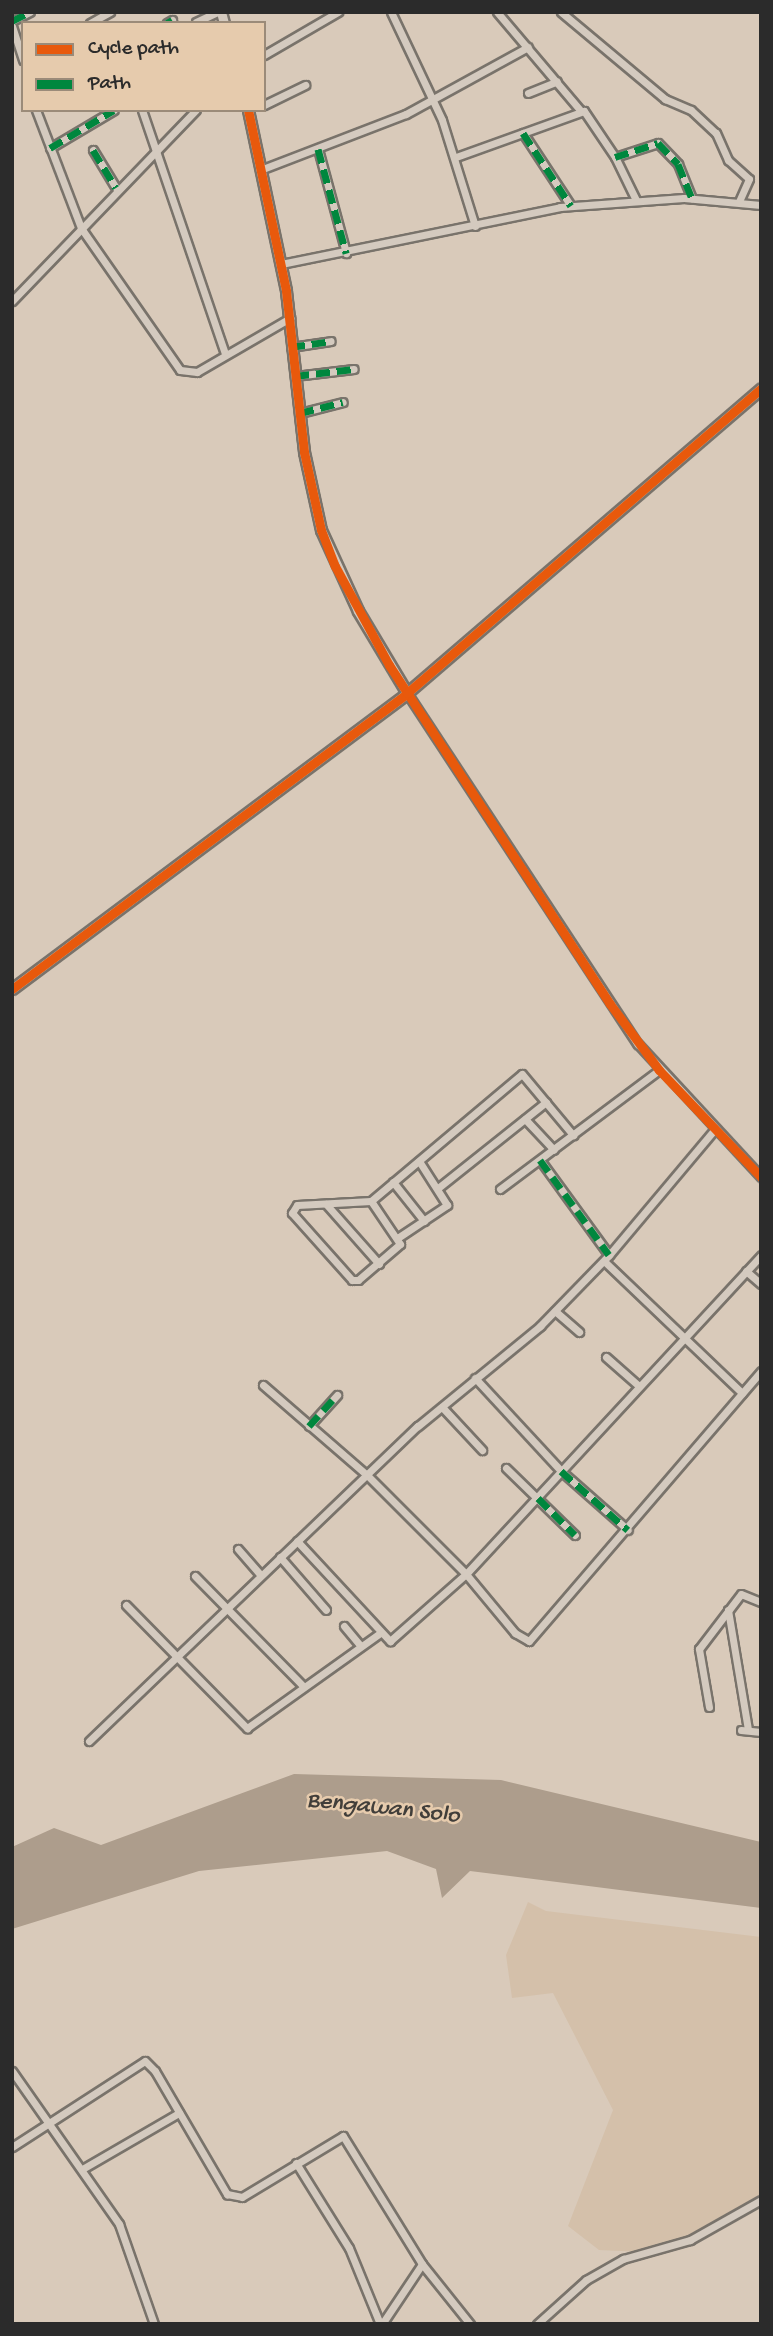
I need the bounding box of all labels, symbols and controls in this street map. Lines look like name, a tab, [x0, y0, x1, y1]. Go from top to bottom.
legend	[21, 21, 266, 112]
text: Cycle path	[88, 37, 179, 62]
text: Path	[88, 72, 131, 97]
water label: Bengawan Solo	[305, 1787, 461, 1831]

